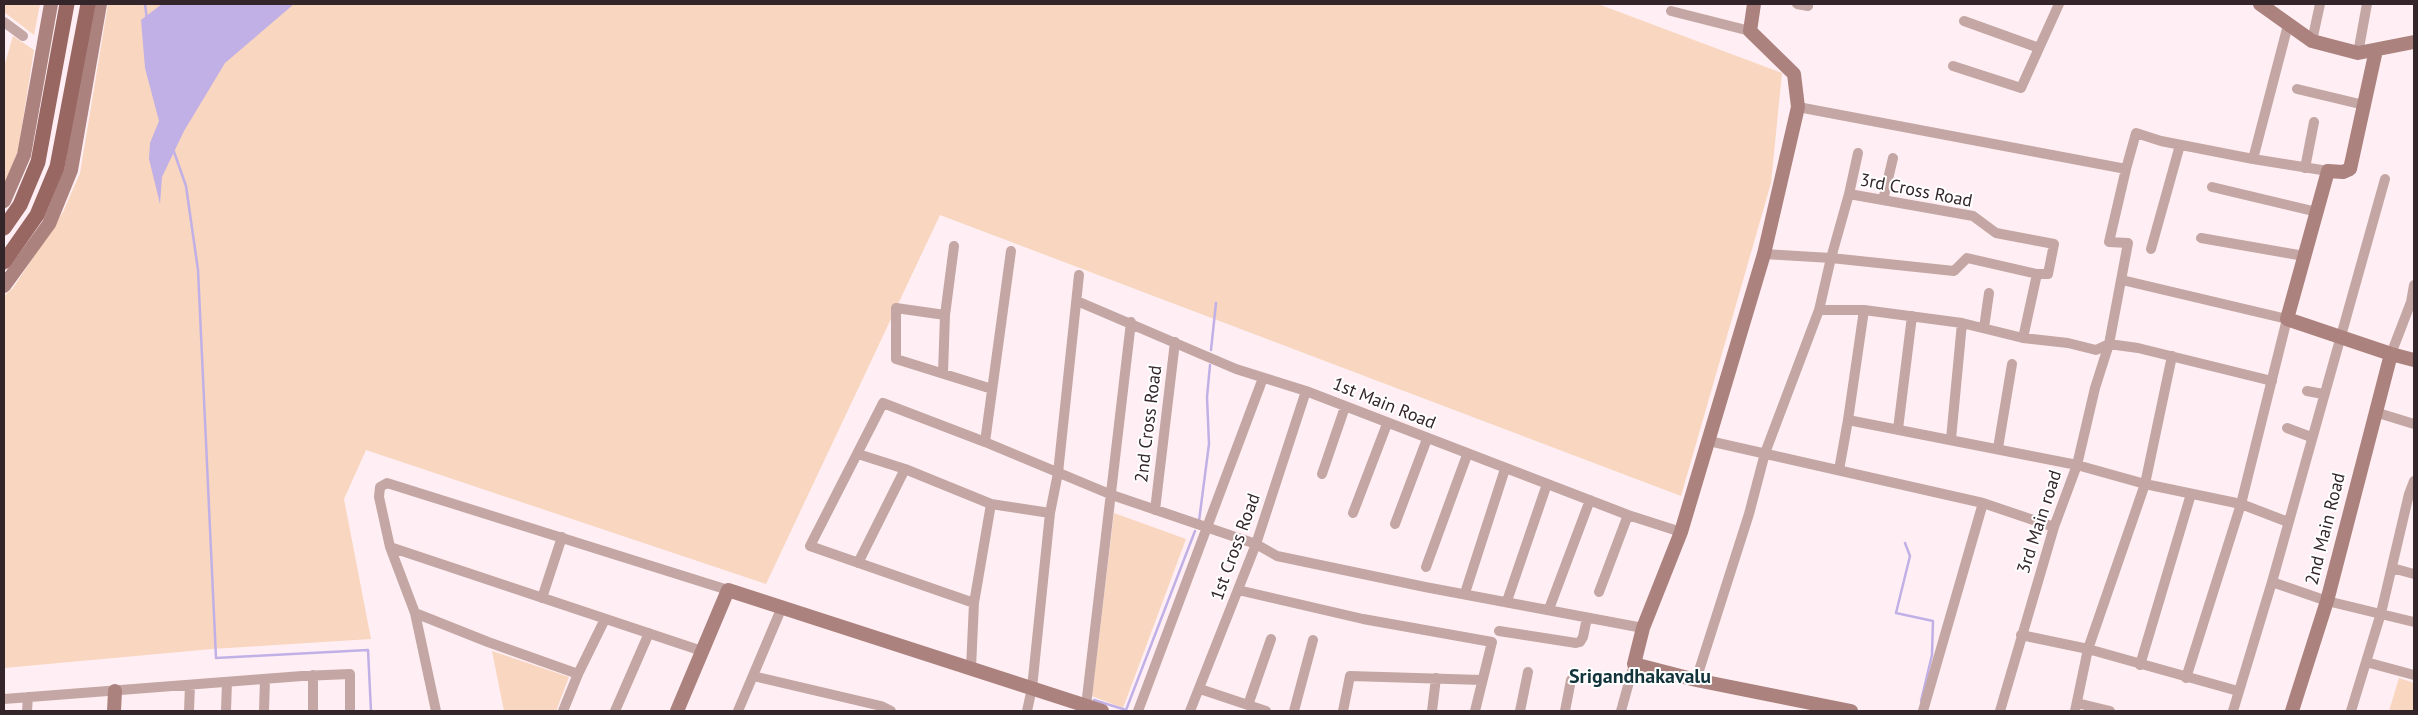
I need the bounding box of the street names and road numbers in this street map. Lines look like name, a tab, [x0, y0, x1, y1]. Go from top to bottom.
street label: 3rd Cross Road	[1858, 170, 1974, 212]
street label: 2nd Cross Road	[1131, 364, 1167, 484]
street label: 1st Main Road	[1329, 374, 1439, 434]
street label: 3rd Main road	[2013, 468, 2067, 576]
street label: 2nd Main Road	[2302, 471, 2350, 587]
street label: 1st Cross Road	[1207, 491, 1265, 603]

